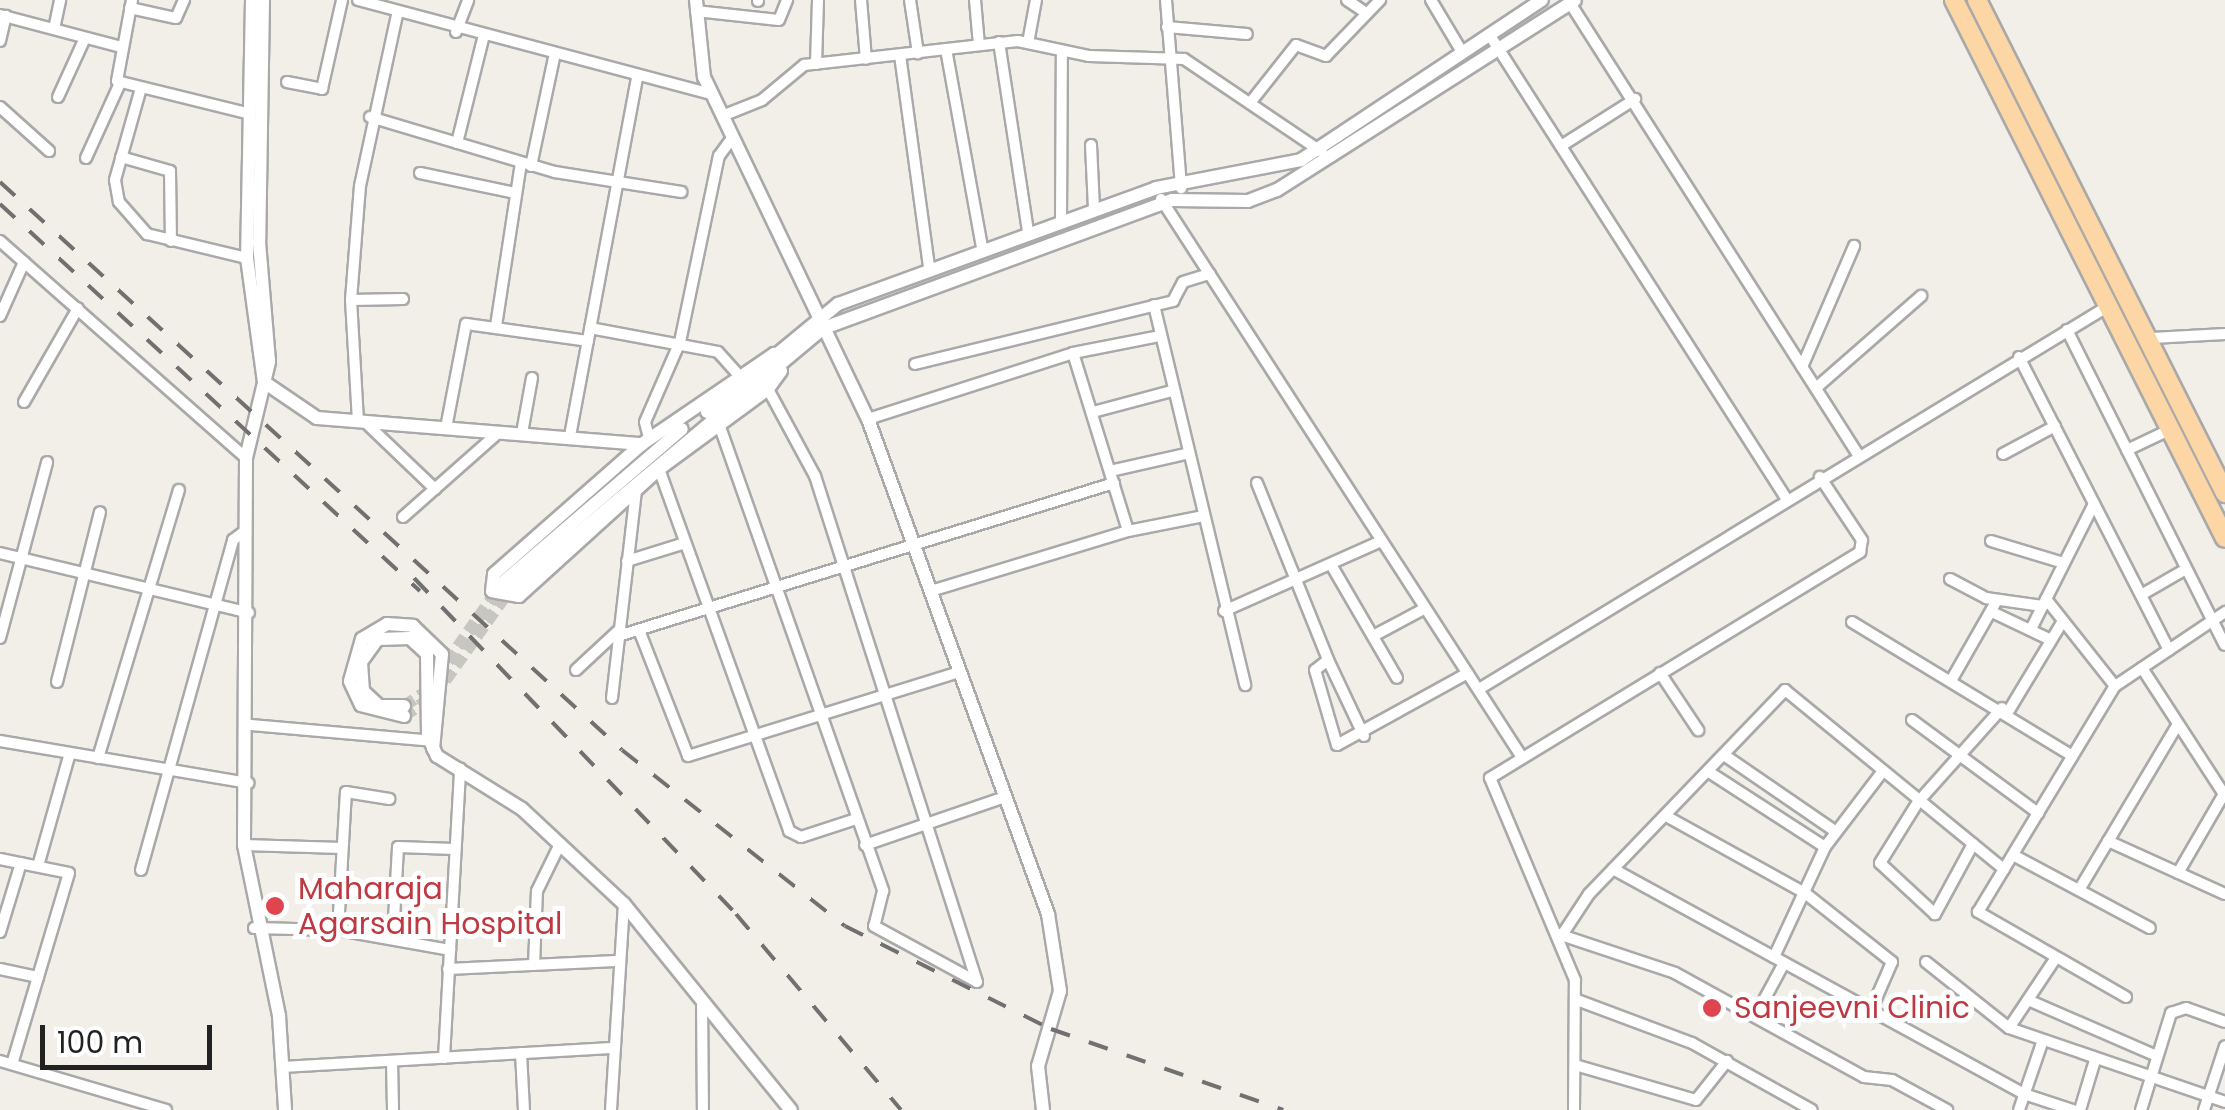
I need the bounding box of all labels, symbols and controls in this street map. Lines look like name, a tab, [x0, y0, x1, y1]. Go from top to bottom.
place label: Maharaja Agarsain Hospital	[298, 871, 562, 942]
marker: Maharaja Agarsain Hospital	[262, 893, 288, 919]
place label: Sanjeevni Clinic	[1734, 990, 1970, 1026]
marker: Sanjeevni Clinic	[1699, 995, 1725, 1021]
scale bar	[45, 1005, 218, 1067]
text: 100 m	[57, 1021, 143, 1064]

